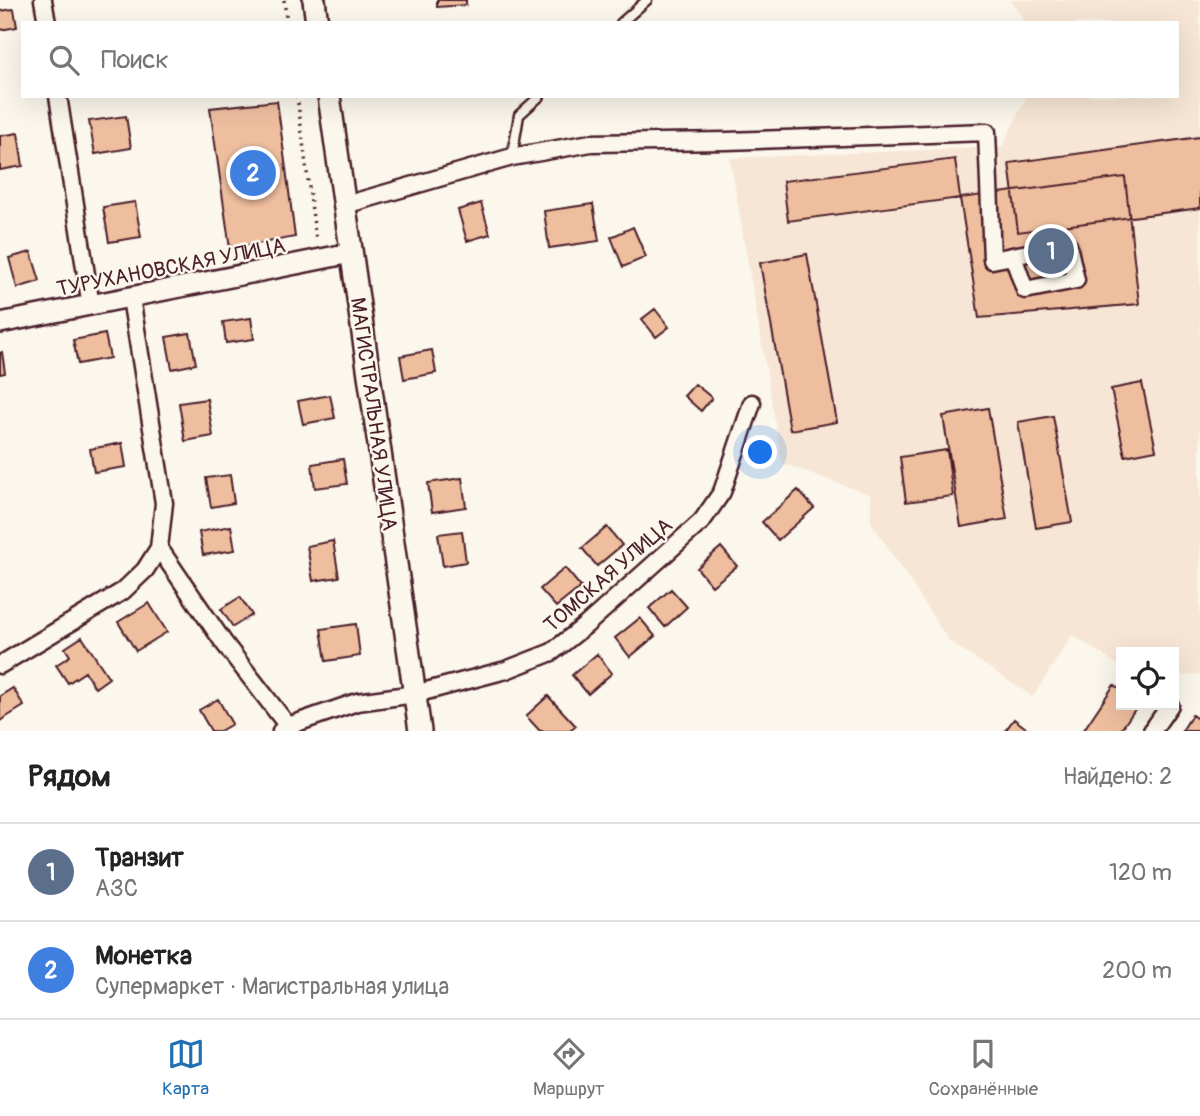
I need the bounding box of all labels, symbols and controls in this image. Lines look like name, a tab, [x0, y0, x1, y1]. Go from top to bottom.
search box	[21, 21, 1179, 98]
icon: search	[45, 41, 83, 79]
text: Поиск	[101, 44, 169, 76]
pin: 2	[230, 147, 276, 199]
pin: 1	[1028, 225, 1074, 277]
street label: ТУРУХАНОВСКАЯ УЛИЦА	[54, 232, 288, 303]
street label: МАГИСТРАЛЬНАЯ УЛИЦА	[344, 296, 403, 532]
your location	[743, 435, 777, 469]
street label: ТОМСКАЯ УЛИЦА	[538, 512, 678, 639]
map controls	[1116, 647, 1179, 710]
button: locate	[1116, 647, 1179, 710]
text: Рядом	[28, 758, 111, 795]
text: Найдено: 2	[1063, 762, 1172, 791]
text: Транзит	[95, 842, 184, 874]
text: 1	[47, 858, 56, 887]
text: 120 m	[1109, 858, 1172, 887]
text: АЗС	[95, 874, 138, 903]
text: Монетка	[95, 940, 192, 972]
text: 2	[45, 956, 57, 985]
text: 200 m	[1102, 956, 1172, 985]
text: Супермаркет · Магистральная улица	[95, 972, 449, 1001]
tab: Карта	[162, 1035, 209, 1101]
tab: Маршрут	[533, 1035, 605, 1101]
tab: Сохранённые	[928, 1035, 1038, 1101]

